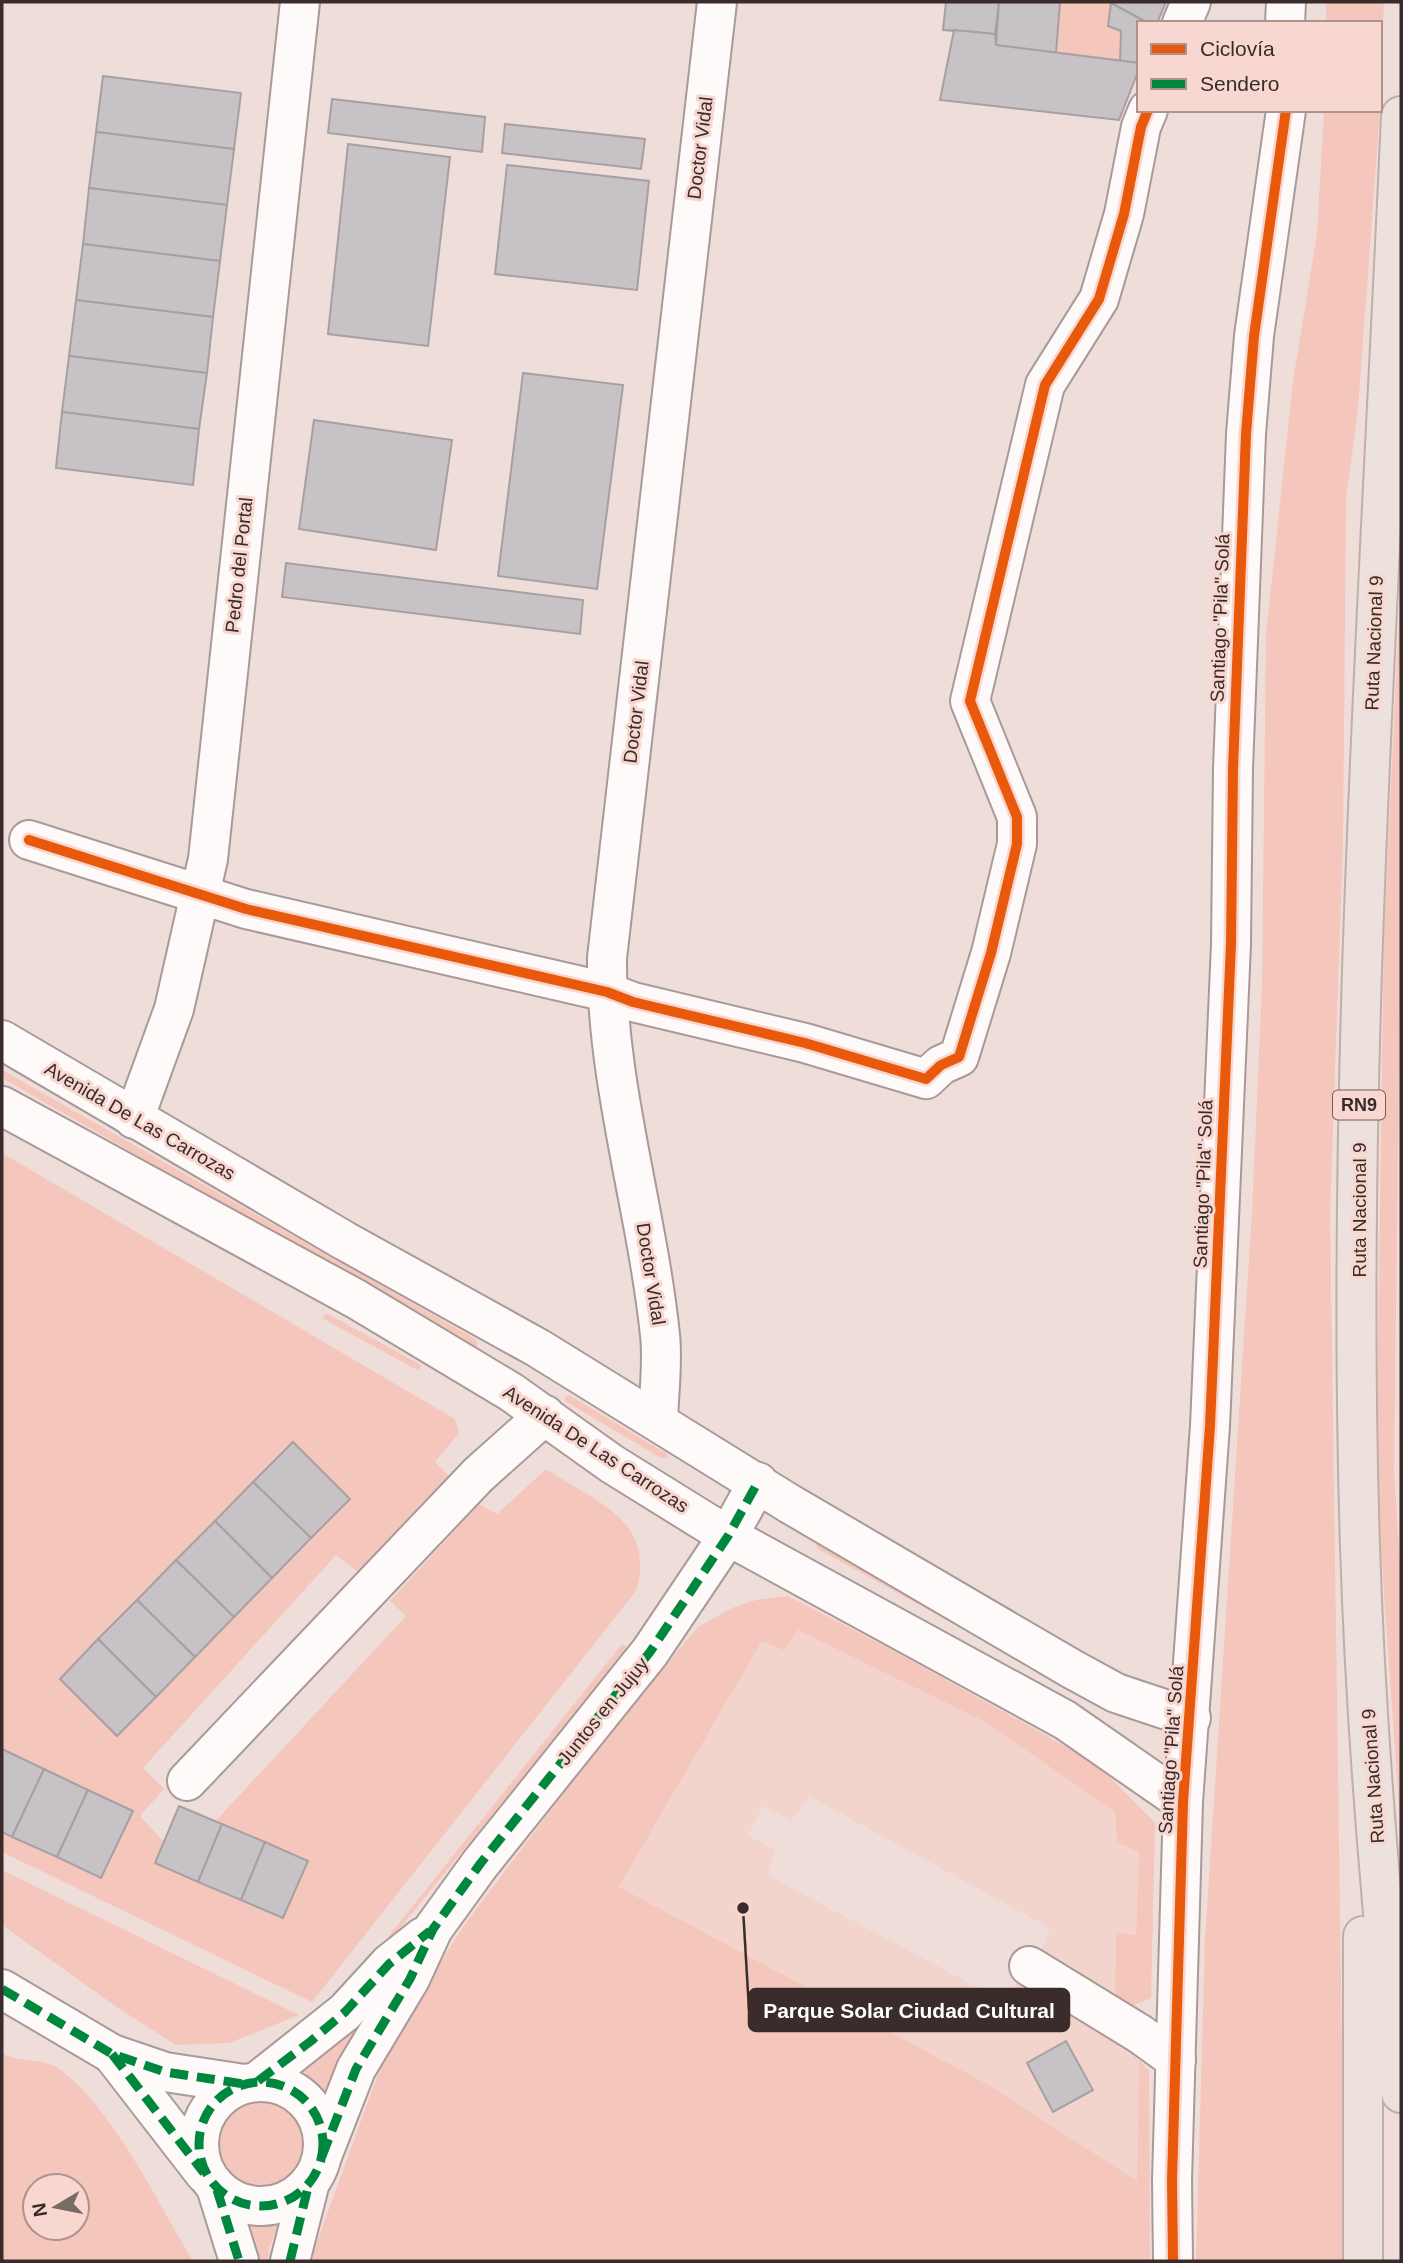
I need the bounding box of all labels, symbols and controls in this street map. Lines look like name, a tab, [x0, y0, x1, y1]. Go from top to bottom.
legend	[1137, 21, 1382, 112]
text: Ciclovía	[1200, 37, 1275, 60]
text: Sendero	[1200, 72, 1279, 95]
street label: Doctor Vidal	[683, 96, 717, 200]
street label: Pedro del Portal	[221, 496, 257, 634]
street label: Santiago "Pila" Solá	[1207, 533, 1233, 703]
street label: Ruta Nacional 9	[1361, 575, 1387, 711]
street label: Doctor Vidal	[619, 660, 653, 764]
street label: Avenida De Las Carrozas	[41, 1058, 239, 1184]
road number: RN9	[1333, 1090, 1385, 1120]
street label: Santiago "Pila" Solá	[1190, 1099, 1216, 1269]
street label: Ruta Nacional 9	[1349, 1142, 1370, 1278]
street label: Doctor Vidal	[633, 1221, 669, 1327]
street label: Avenida De Las Carrozas	[500, 1381, 692, 1517]
street label: Juntos en Jujuy	[553, 1653, 653, 1769]
street label: Santiago "Pila" Solá	[1155, 1665, 1187, 1835]
street label: Ruta Nacional 9	[1358, 1708, 1388, 1844]
callout: Parque Solar Ciudad Cultural	[749, 1989, 1069, 2031]
text: Parque Solar Ciudad Cultural	[763, 1999, 1055, 2022]
north arrow	[21, 2172, 91, 2242]
text: N	[28, 2201, 51, 2218]

